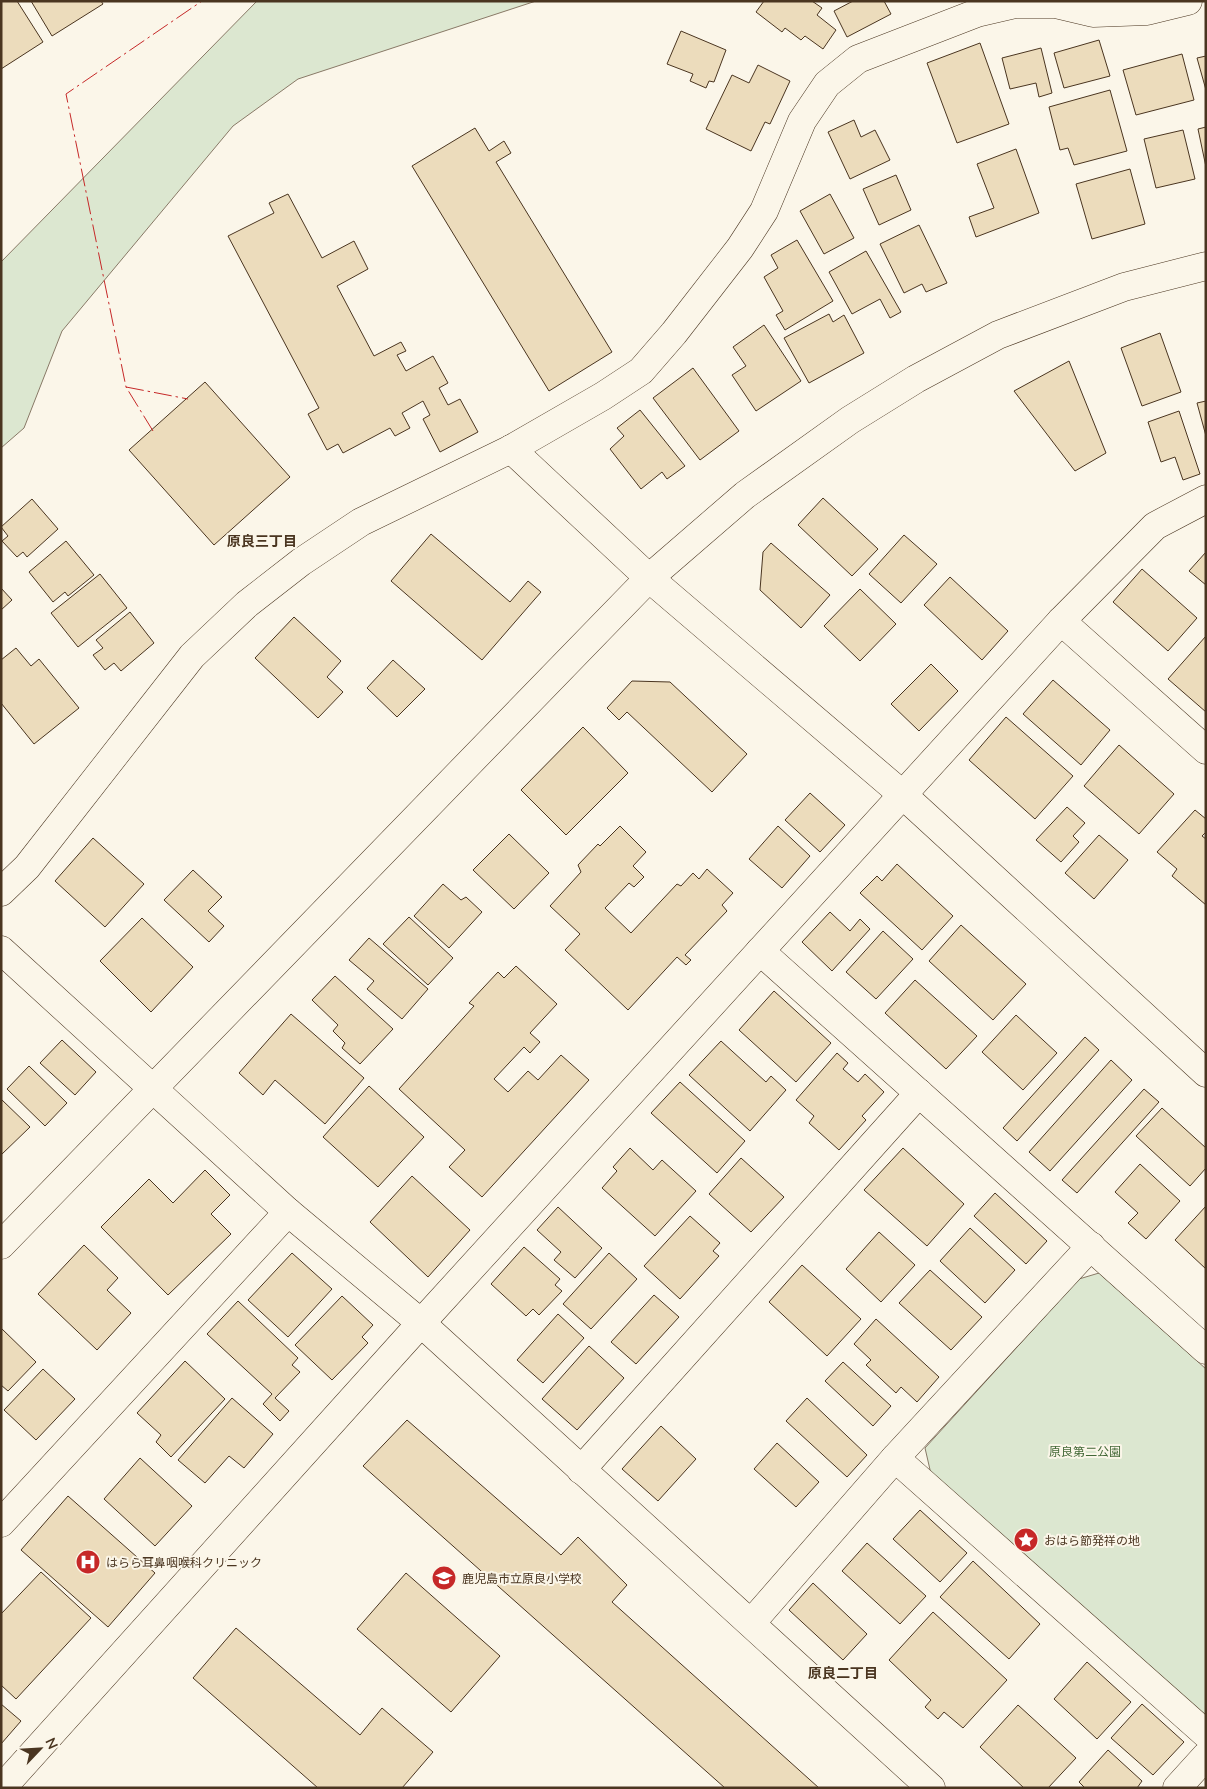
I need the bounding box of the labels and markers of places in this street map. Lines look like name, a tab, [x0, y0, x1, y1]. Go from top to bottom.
place icon: おはら節発祥の地	[1013, 1527, 1039, 1553]
place label: おはら節発祥の地	[1044, 1533, 1140, 1548]
hospital icon: はらら耳鼻咽喉科クリニック	[75, 1549, 101, 1575]
place label: はらら耳鼻咽喉科クリニック	[106, 1555, 262, 1570]
school or university icon: 鹿児島市立原良小学校	[431, 1565, 457, 1591]
place label: 鹿児島市立原良小学校	[462, 1571, 582, 1586]

